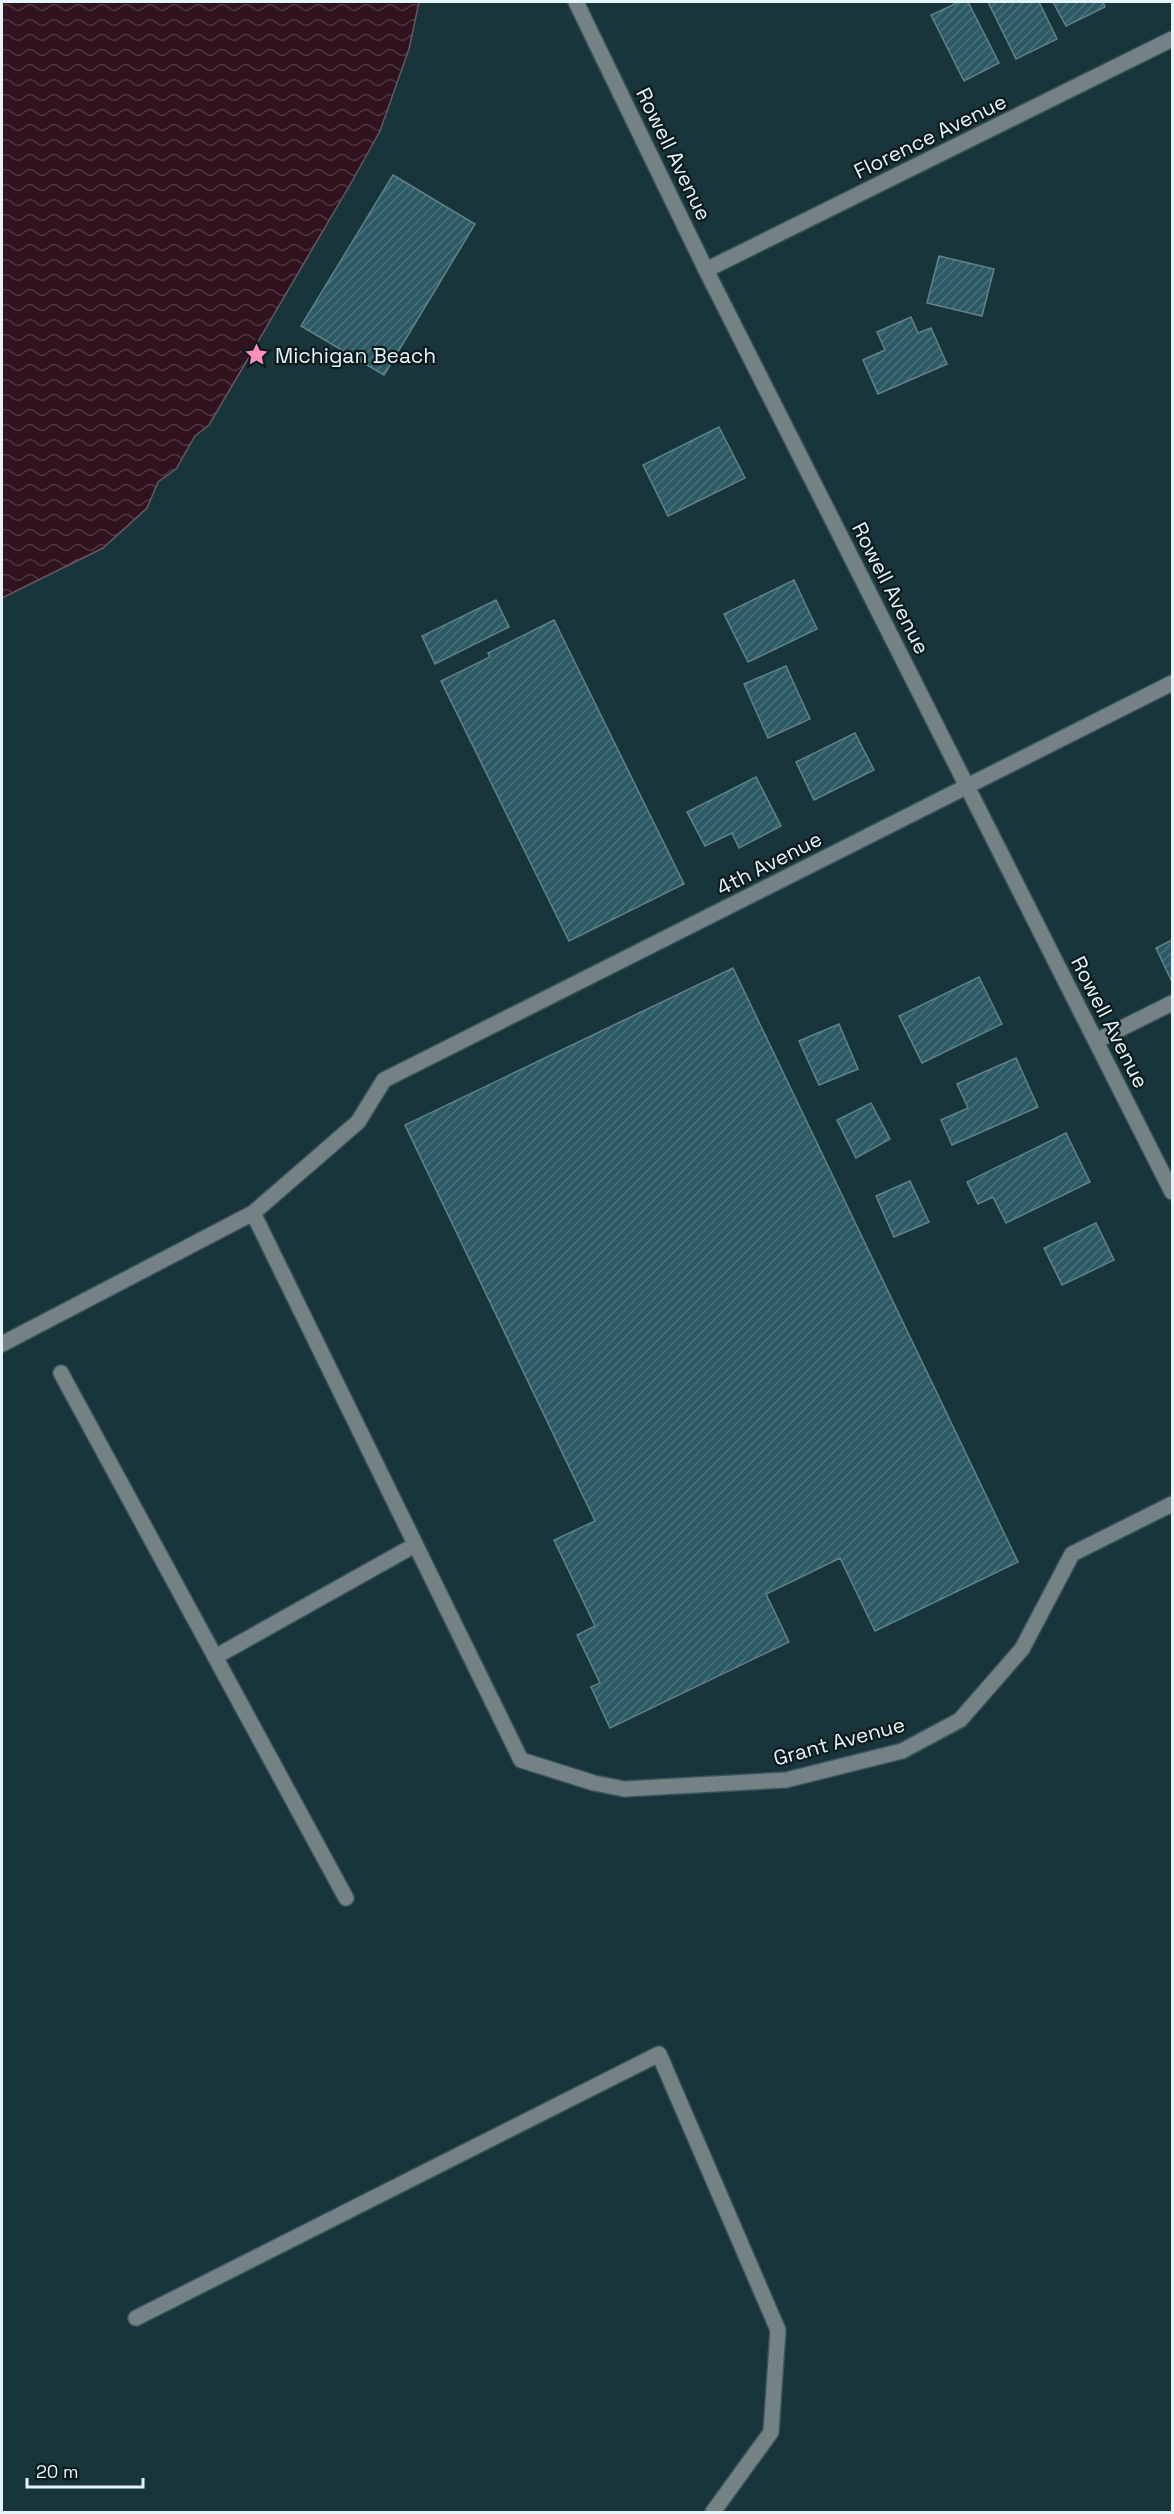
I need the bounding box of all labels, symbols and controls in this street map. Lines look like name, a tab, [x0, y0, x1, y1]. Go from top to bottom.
street label: Rowell Avenue	[630, 83, 718, 225]
street label: Florence Avenue	[849, 87, 1011, 185]
place icon: Michigan Beach	[244, 342, 270, 368]
place label: Michigan Beach	[275, 342, 436, 369]
street label: Rowell Avenue	[846, 517, 936, 659]
street label: 4th Avenue	[712, 825, 826, 901]
street label: Rowell Avenue	[1065, 951, 1155, 1093]
street label: Grant Avenue	[770, 1710, 908, 1772]
scale bar	[27, 2451, 142, 2489]
text: 20 m	[36, 2460, 79, 2483]

